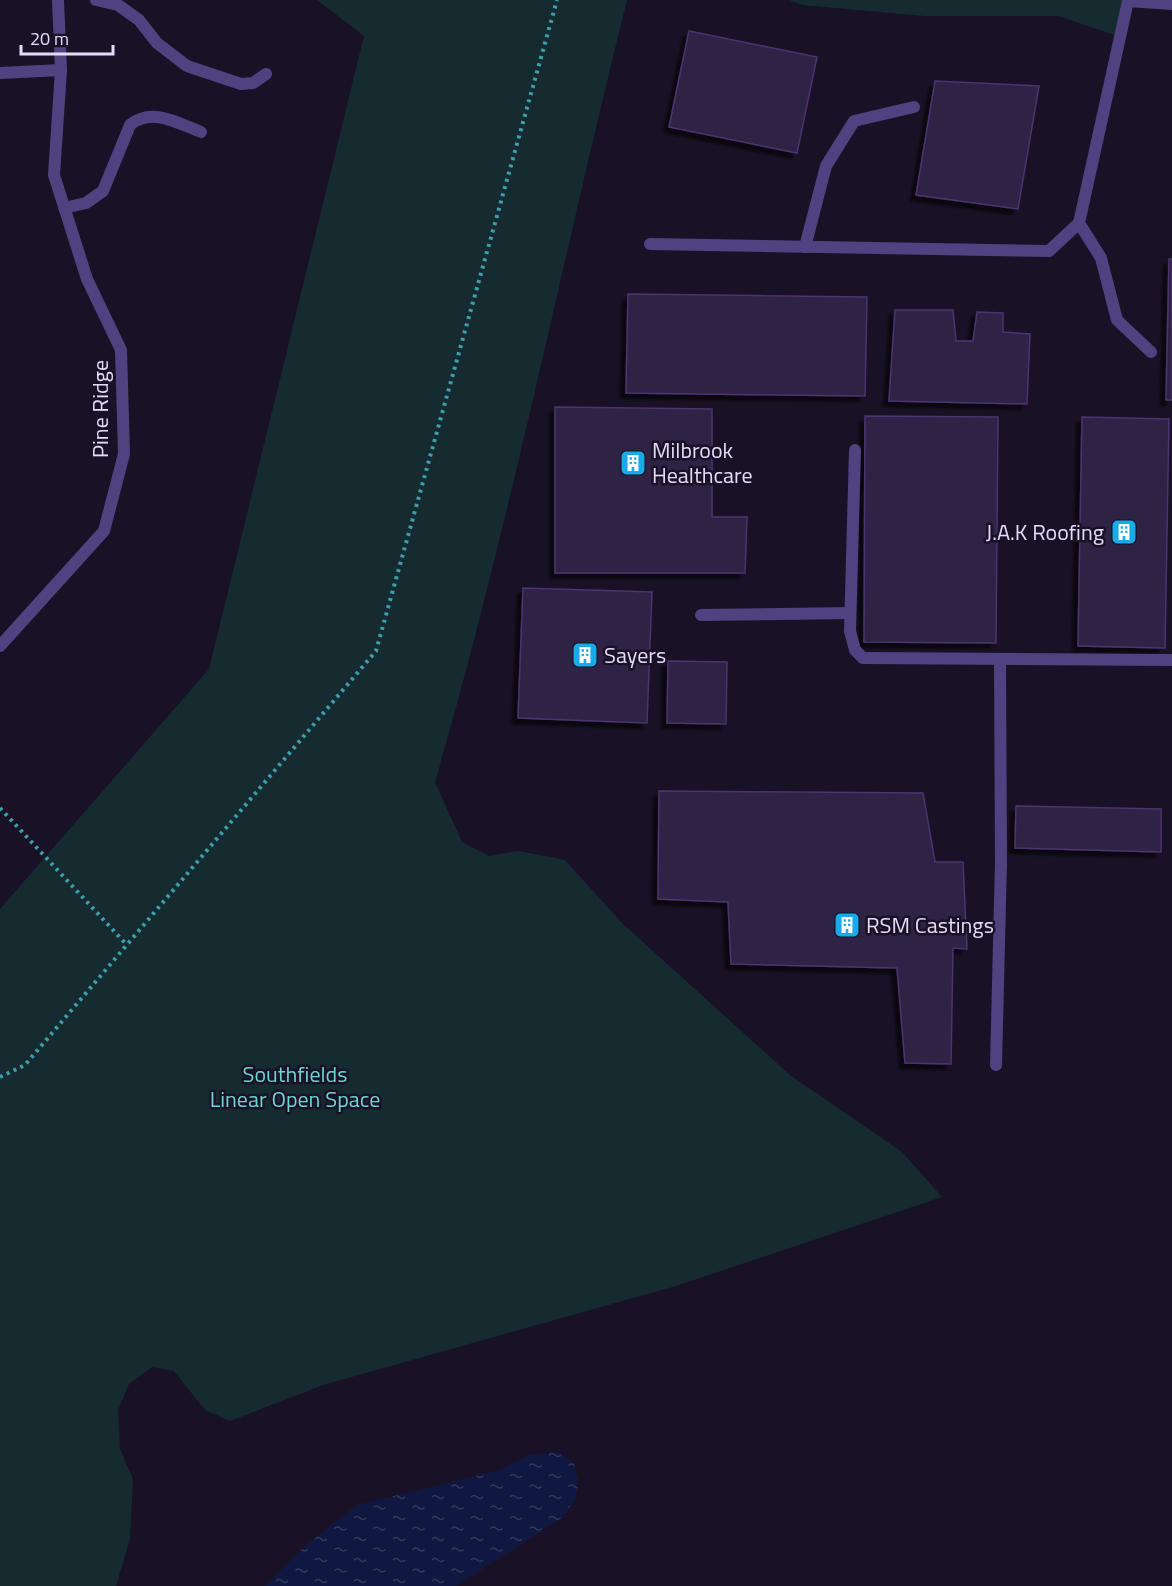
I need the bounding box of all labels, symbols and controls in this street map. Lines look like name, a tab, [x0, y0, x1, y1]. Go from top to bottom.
scale bar	[21, 18, 112, 56]
text: 20 m	[30, 25, 69, 52]
street label: Pine Ridge	[83, 360, 117, 458]
place label: Milbrook Healthcare	[652, 433, 753, 492]
building icon: Milbrook Healthcare	[618, 448, 648, 478]
place label: J.A.K Roofing	[986, 515, 1104, 549]
building icon: J.A.K Roofing	[1109, 517, 1139, 547]
place label: Sayers	[604, 638, 666, 672]
building icon: Sayers	[570, 640, 600, 670]
place label: RSM Castings	[866, 908, 994, 942]
building icon: RSM Castings	[832, 910, 862, 940]
park label: Southfields Linear Open Space	[210, 1057, 380, 1116]

